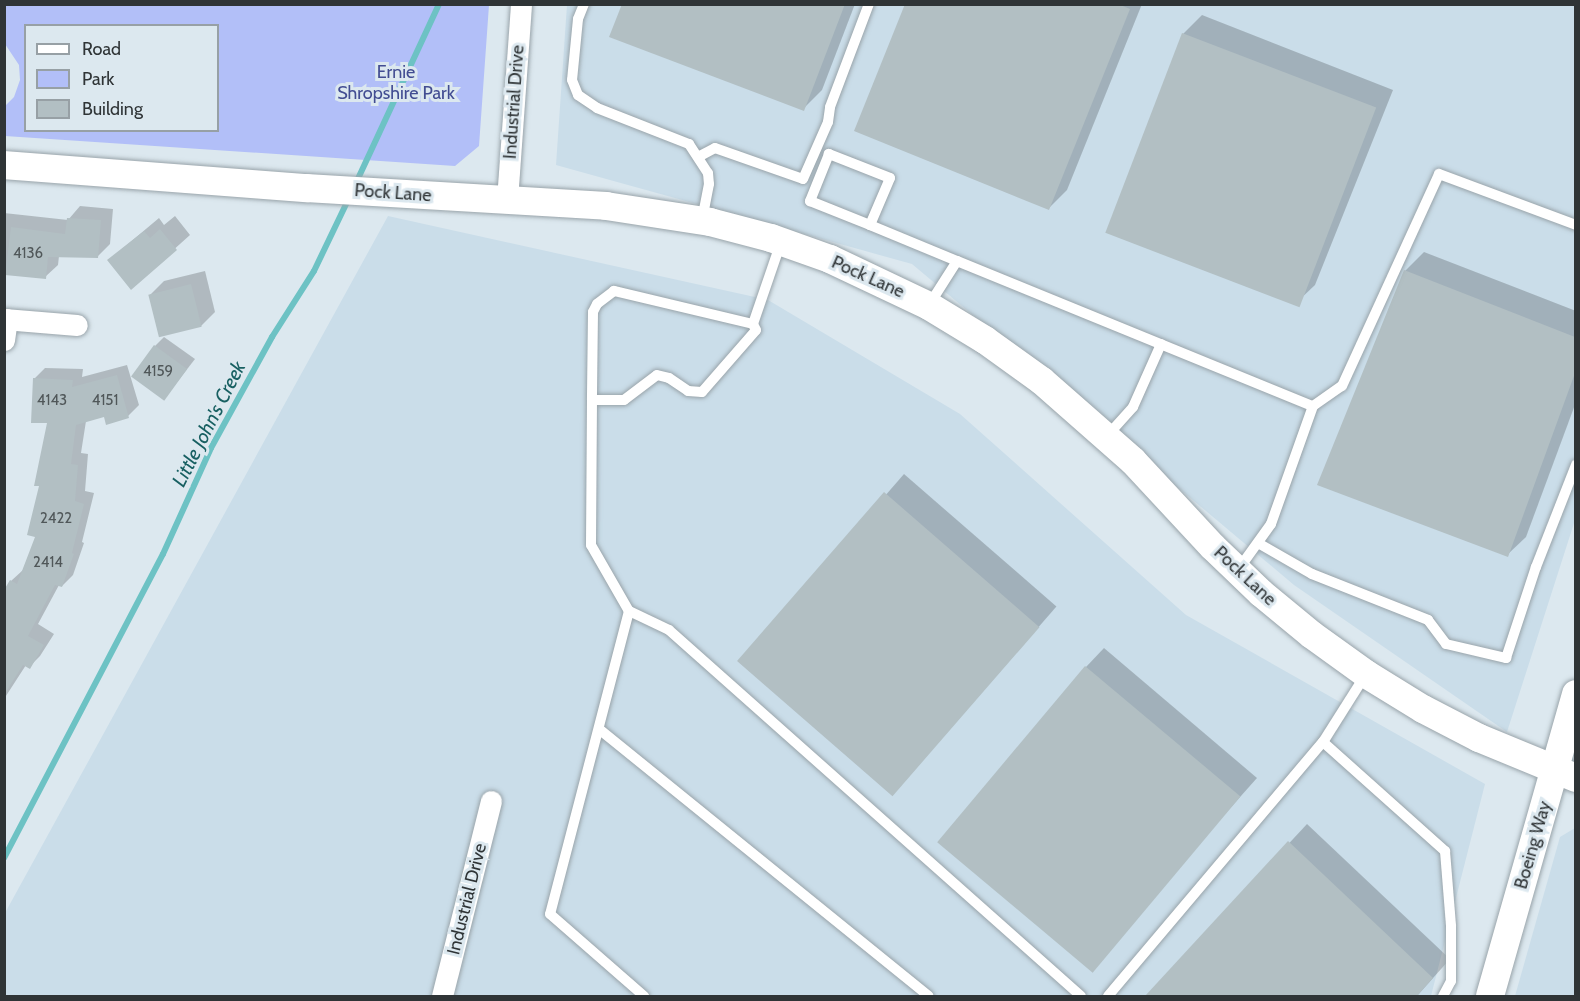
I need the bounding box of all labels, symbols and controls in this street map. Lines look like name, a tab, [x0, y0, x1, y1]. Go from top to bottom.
legend	[24, 24, 219, 132]
text: Road	[82, 38, 121, 60]
street label: Industrial Drive	[499, 44, 529, 160]
park label: Ernie Shropshire Park	[337, 62, 455, 104]
text: Park	[82, 68, 114, 90]
text: Building	[82, 98, 143, 120]
street label: Pock Lane	[354, 180, 432, 206]
house number: 4136	[13, 245, 43, 263]
street label: Pock Lane	[828, 251, 908, 303]
water label: Little John's Creek	[167, 357, 251, 491]
house number: 4159	[143, 363, 173, 381]
house number: 4143	[37, 392, 67, 410]
house number: 4151	[92, 392, 118, 410]
house number: 2422	[40, 510, 72, 528]
street label: Pock Lane	[1209, 542, 1281, 610]
house number: 2414	[33, 554, 63, 572]
street label: Boeing Way	[1510, 799, 1556, 891]
street label: Industrial Drive	[443, 841, 491, 957]

